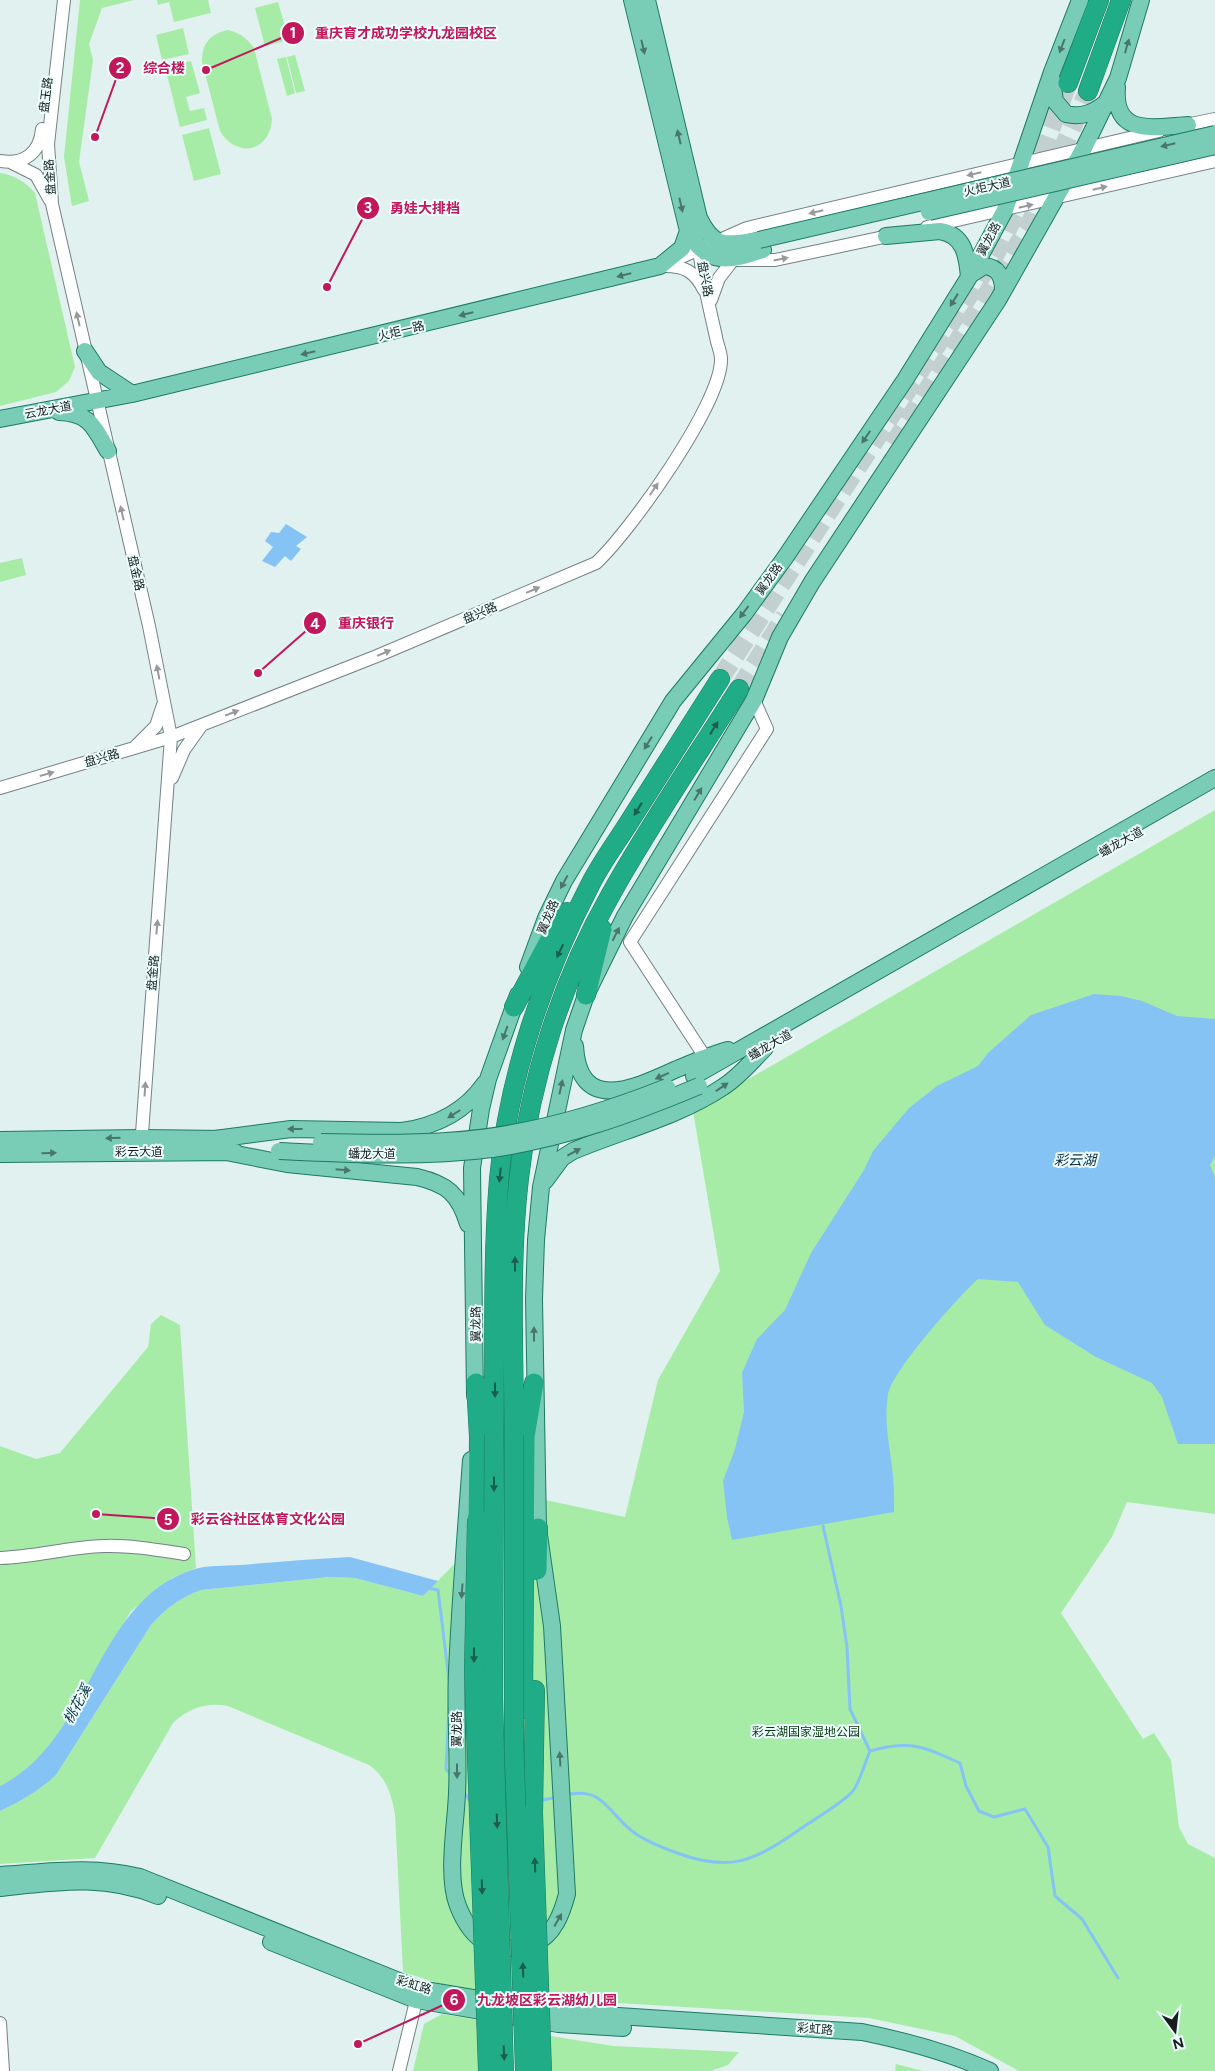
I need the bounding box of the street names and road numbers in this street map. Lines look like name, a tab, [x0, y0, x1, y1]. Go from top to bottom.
street label: 盘玉路	[37, 76, 55, 114]
street label: 盘金路	[42, 159, 58, 195]
street label: 火炬大道	[962, 175, 1012, 199]
street label: 翼龙路	[974, 220, 1004, 258]
street label: 盘兴路	[695, 260, 715, 298]
street label: 火炬一路	[376, 318, 426, 344]
street label: 云龙大道	[23, 399, 73, 421]
street label: 盘金路	[125, 554, 147, 592]
street label: 翼龙路	[753, 560, 785, 598]
street label: 盘兴路	[461, 600, 499, 626]
street label: 盘兴路	[83, 746, 121, 770]
street label: 蟠龙大道	[1097, 824, 1145, 860]
street label: 翼龙路	[535, 898, 561, 936]
street label: 盘金路	[144, 954, 162, 992]
street label: 蟠龙大道	[746, 1027, 794, 1063]
street label: 彩云大道	[115, 1145, 163, 1159]
street label: 蟠龙大道	[348, 1147, 396, 1161]
street label: 翼龙路	[469, 1306, 483, 1342]
street label: 翼龙路	[450, 1711, 464, 1747]
street label: 彩虹路	[395, 1973, 433, 1997]
street label: 彩虹路	[797, 2021, 833, 2037]

